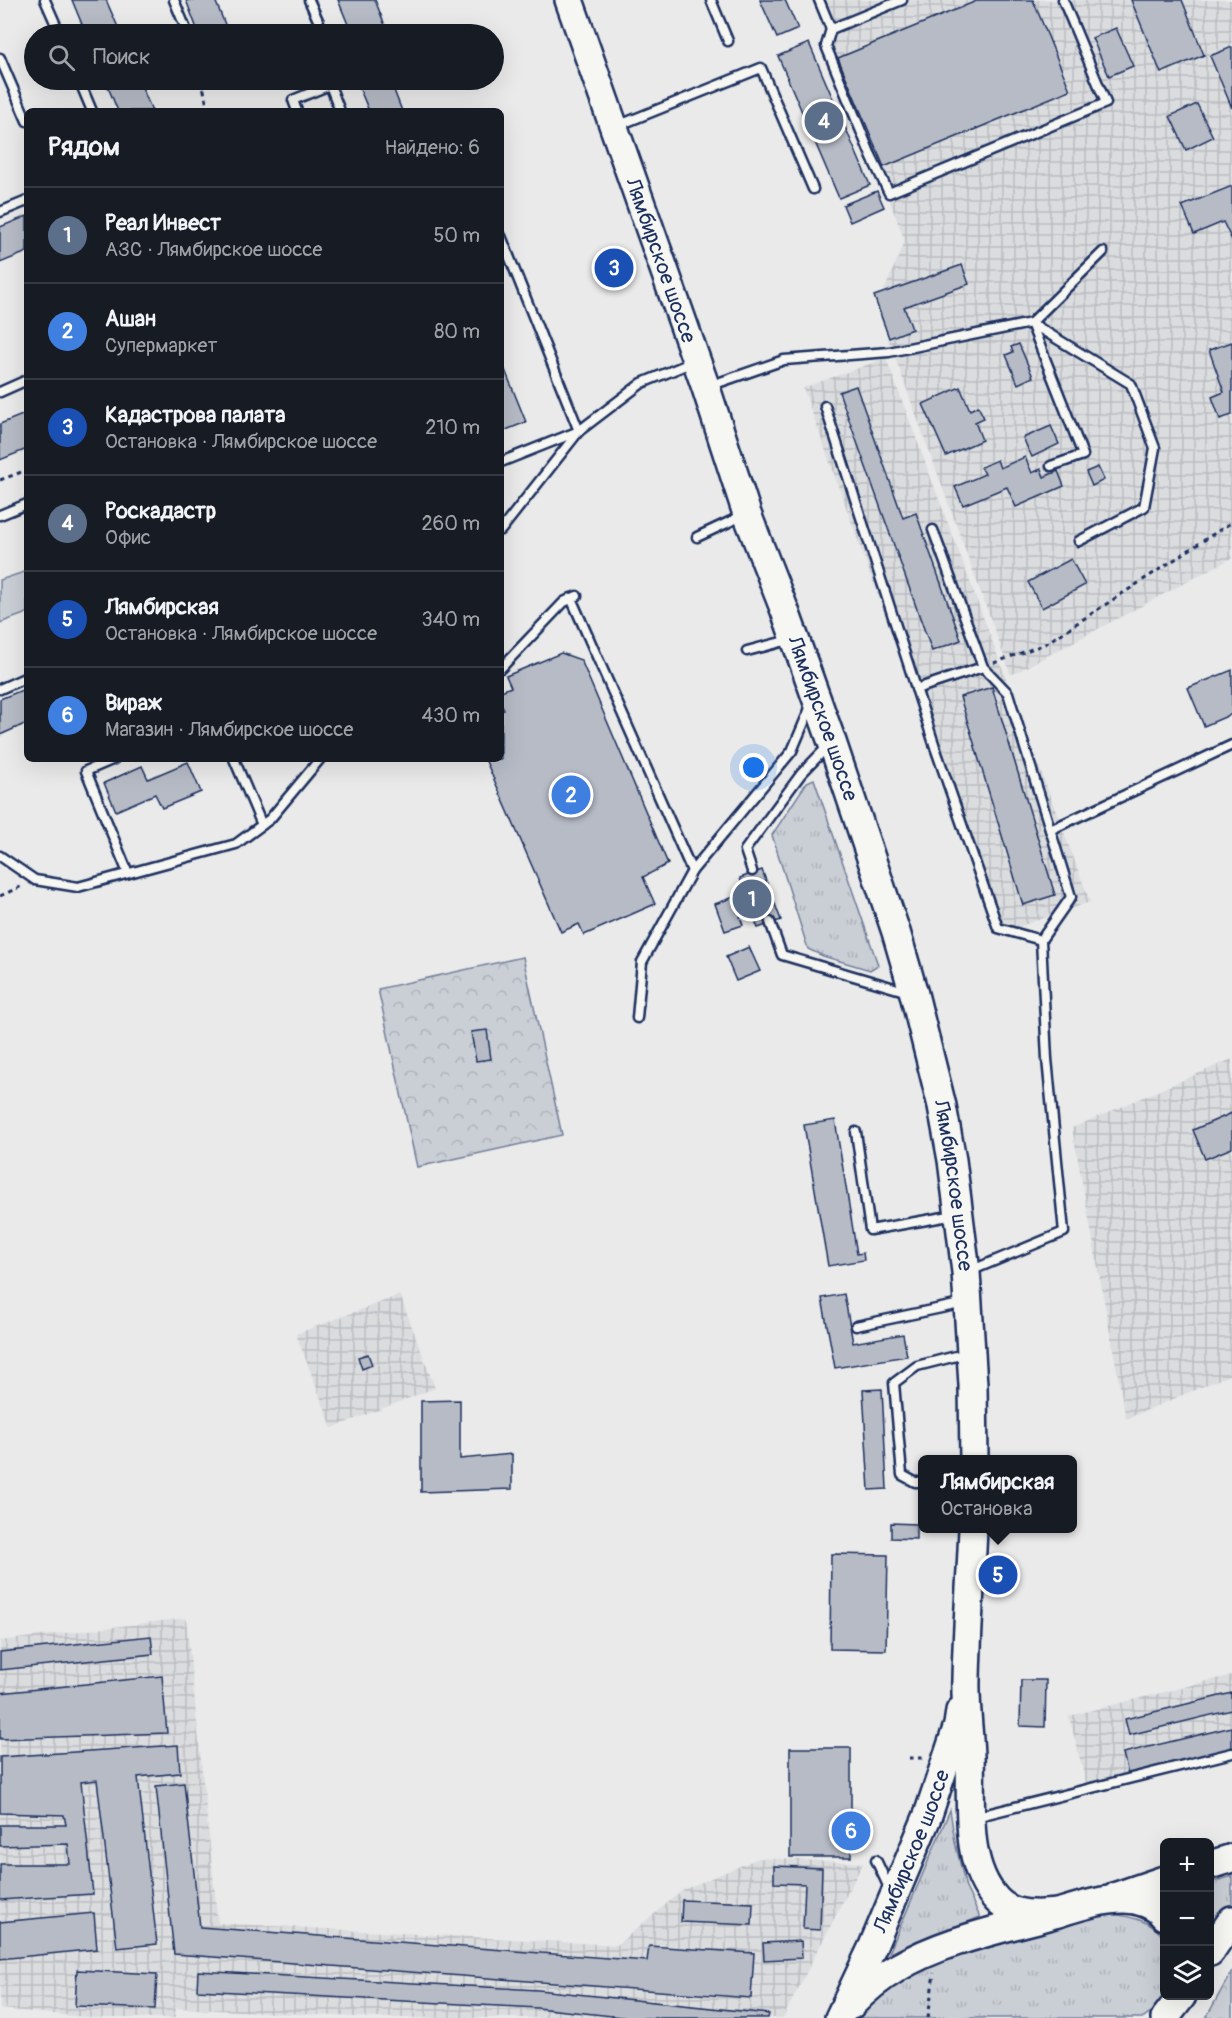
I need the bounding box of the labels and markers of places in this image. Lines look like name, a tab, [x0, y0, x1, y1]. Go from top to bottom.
pin: 4	[804, 98, 844, 144]
pin: 3	[594, 246, 634, 290]
pin: 2	[552, 772, 590, 818]
pin: 1	[732, 876, 771, 922]
pin: 5	[978, 1552, 1018, 1598]
pin: 6	[832, 1808, 870, 1854]

